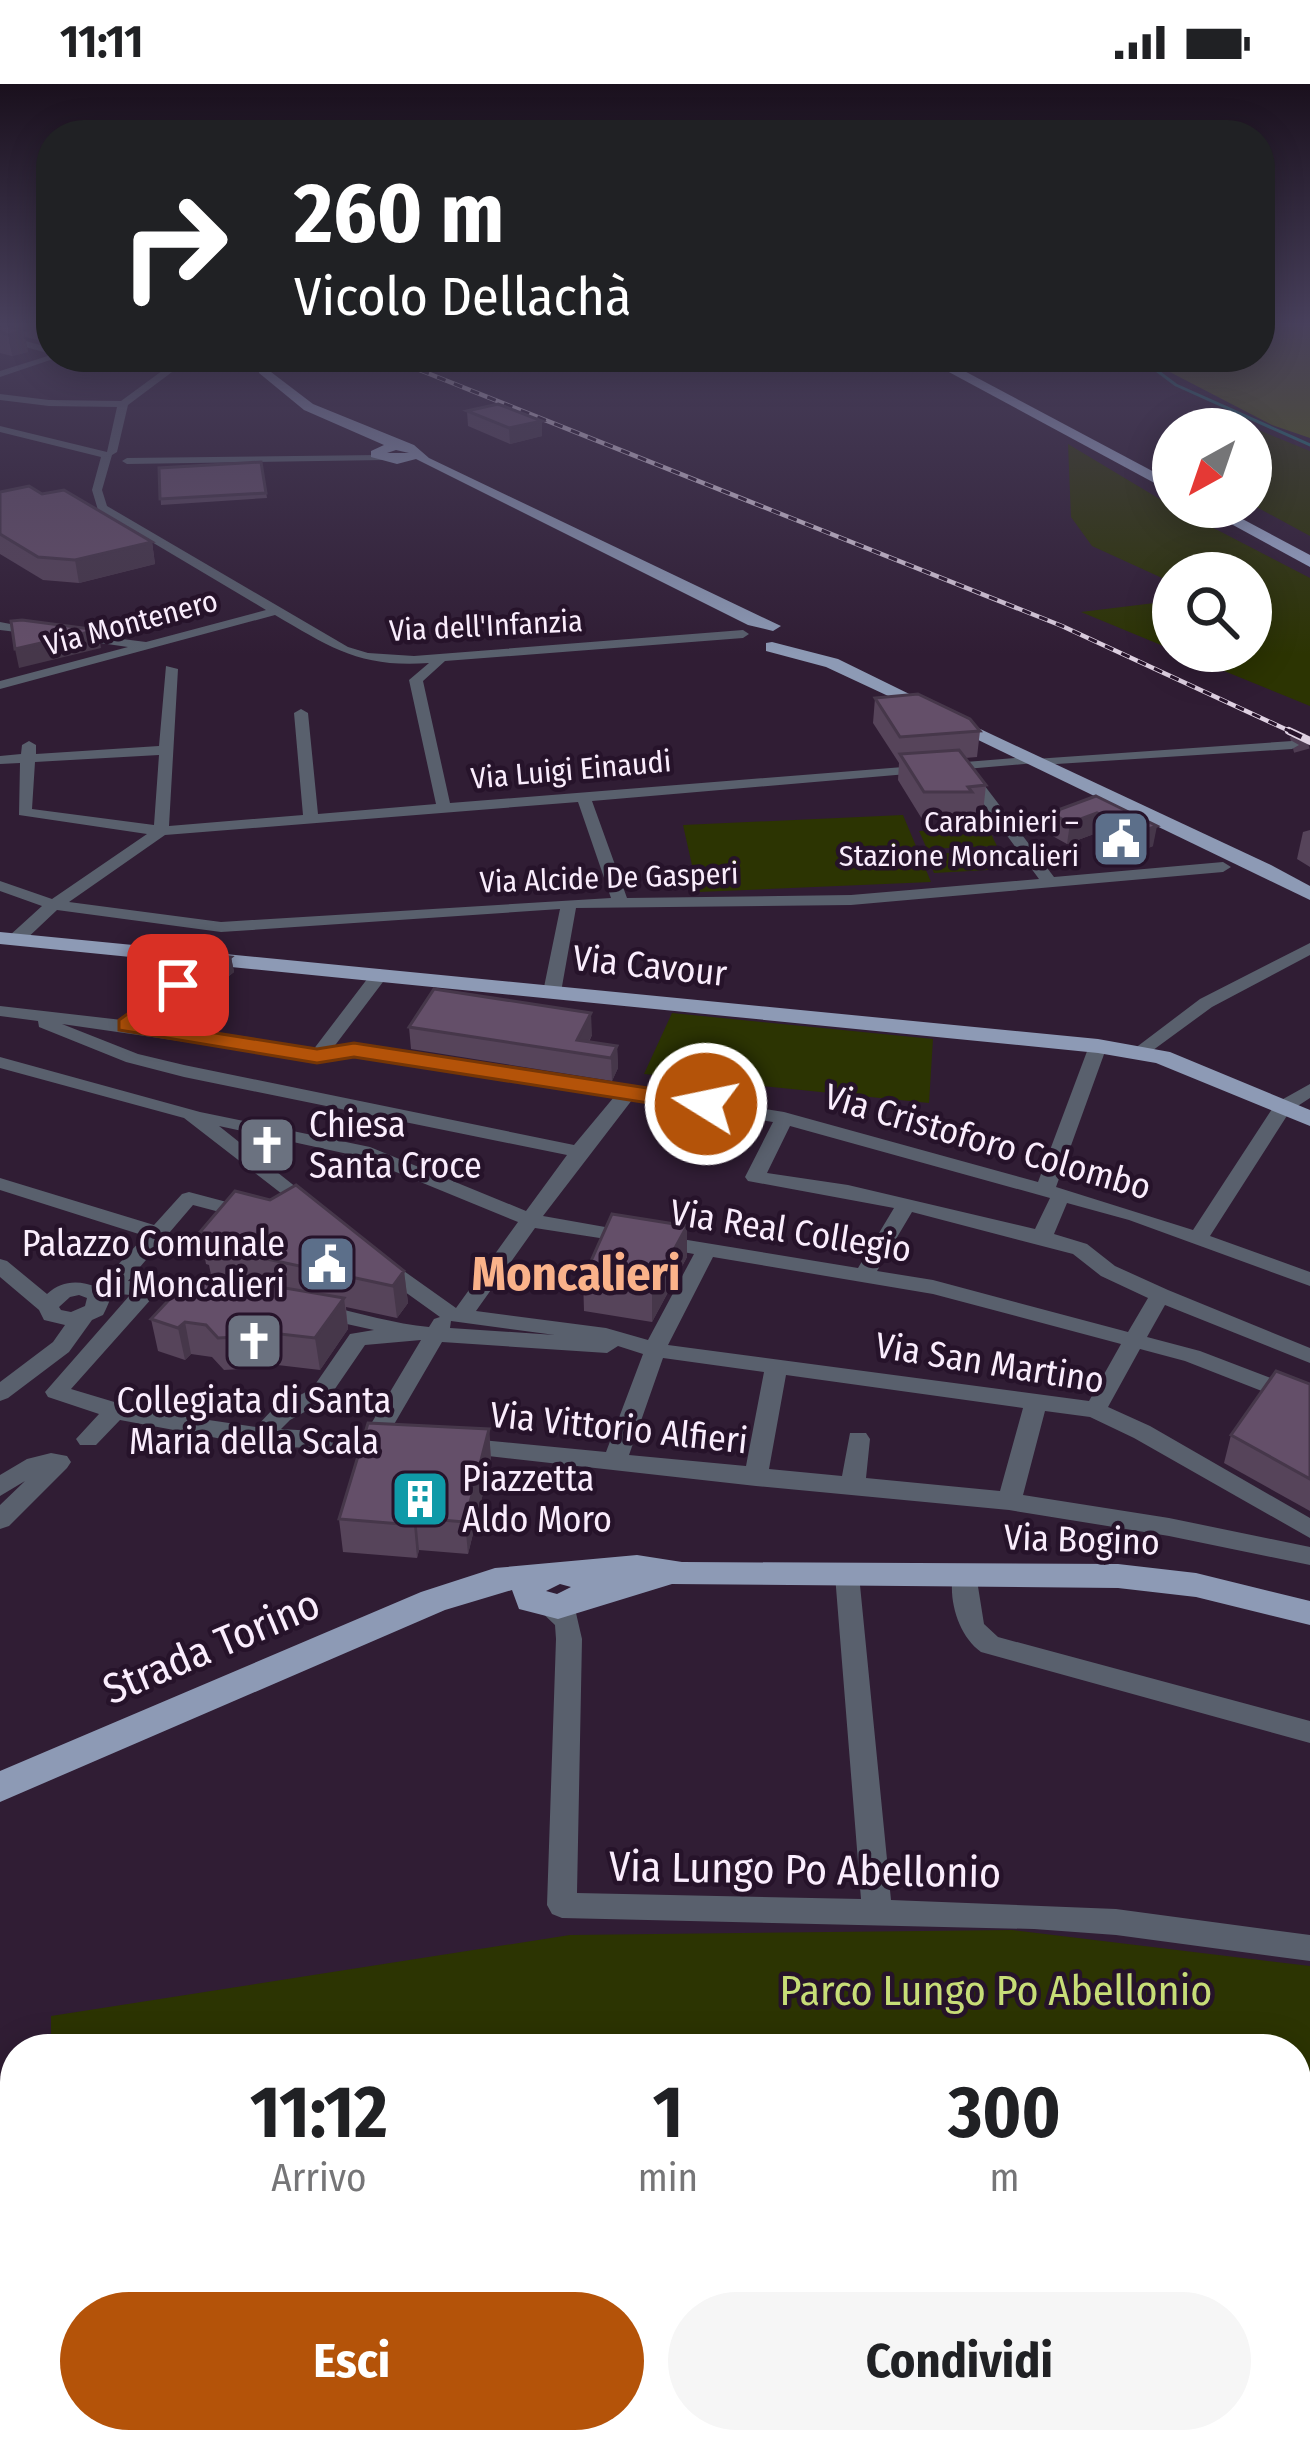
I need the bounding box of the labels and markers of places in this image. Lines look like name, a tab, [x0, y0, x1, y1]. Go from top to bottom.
place label: Carabinieri – Stazione Moncalieri	[839, 804, 1079, 874]
public building icon: Carabinieri – Stazione Moncalieri	[1090, 808, 1152, 870]
pin	[127, 934, 229, 1036]
place label: Chiesa Santa Croce	[309, 1103, 482, 1188]
church icon: Chiesa Santa Croce	[236, 1114, 298, 1176]
place label: Palazzo Comunale di Moncalieri	[22, 1222, 285, 1307]
public building icon: Palazzo Comunale di Moncalieri	[296, 1233, 358, 1295]
church icon: Collegiata di Santa Maria della Scala	[223, 1310, 285, 1372]
place label: Collegiata di Santa Maria della Scala	[117, 1379, 391, 1464]
place label: Piazzetta Aldo Moro	[462, 1457, 612, 1542]
building icon: Piazzetta Aldo Moro	[389, 1468, 451, 1530]

